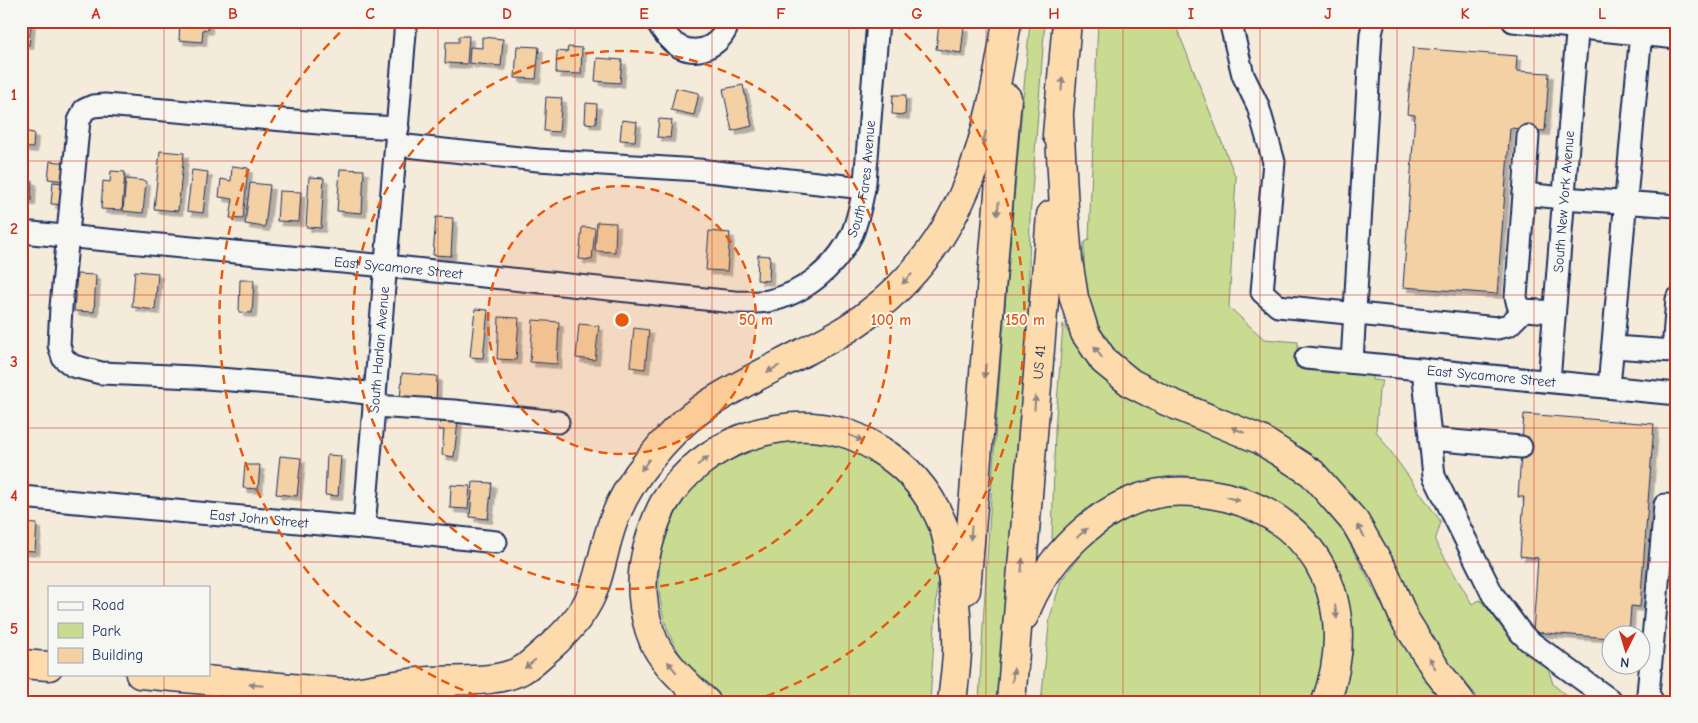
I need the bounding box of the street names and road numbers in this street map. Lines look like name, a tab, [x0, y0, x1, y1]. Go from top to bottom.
street label: South Fares Avenue	[844, 120, 879, 240]
street label: South New York Avenue	[1550, 130, 1578, 273]
street label: East Sycamore Street	[333, 253, 464, 283]
street label: South Harlan Avenue	[366, 286, 393, 414]
street label: US 41	[1030, 344, 1049, 380]
street label: East Sycamore Street	[1426, 362, 1557, 391]
street label: East John Street	[209, 506, 310, 532]

